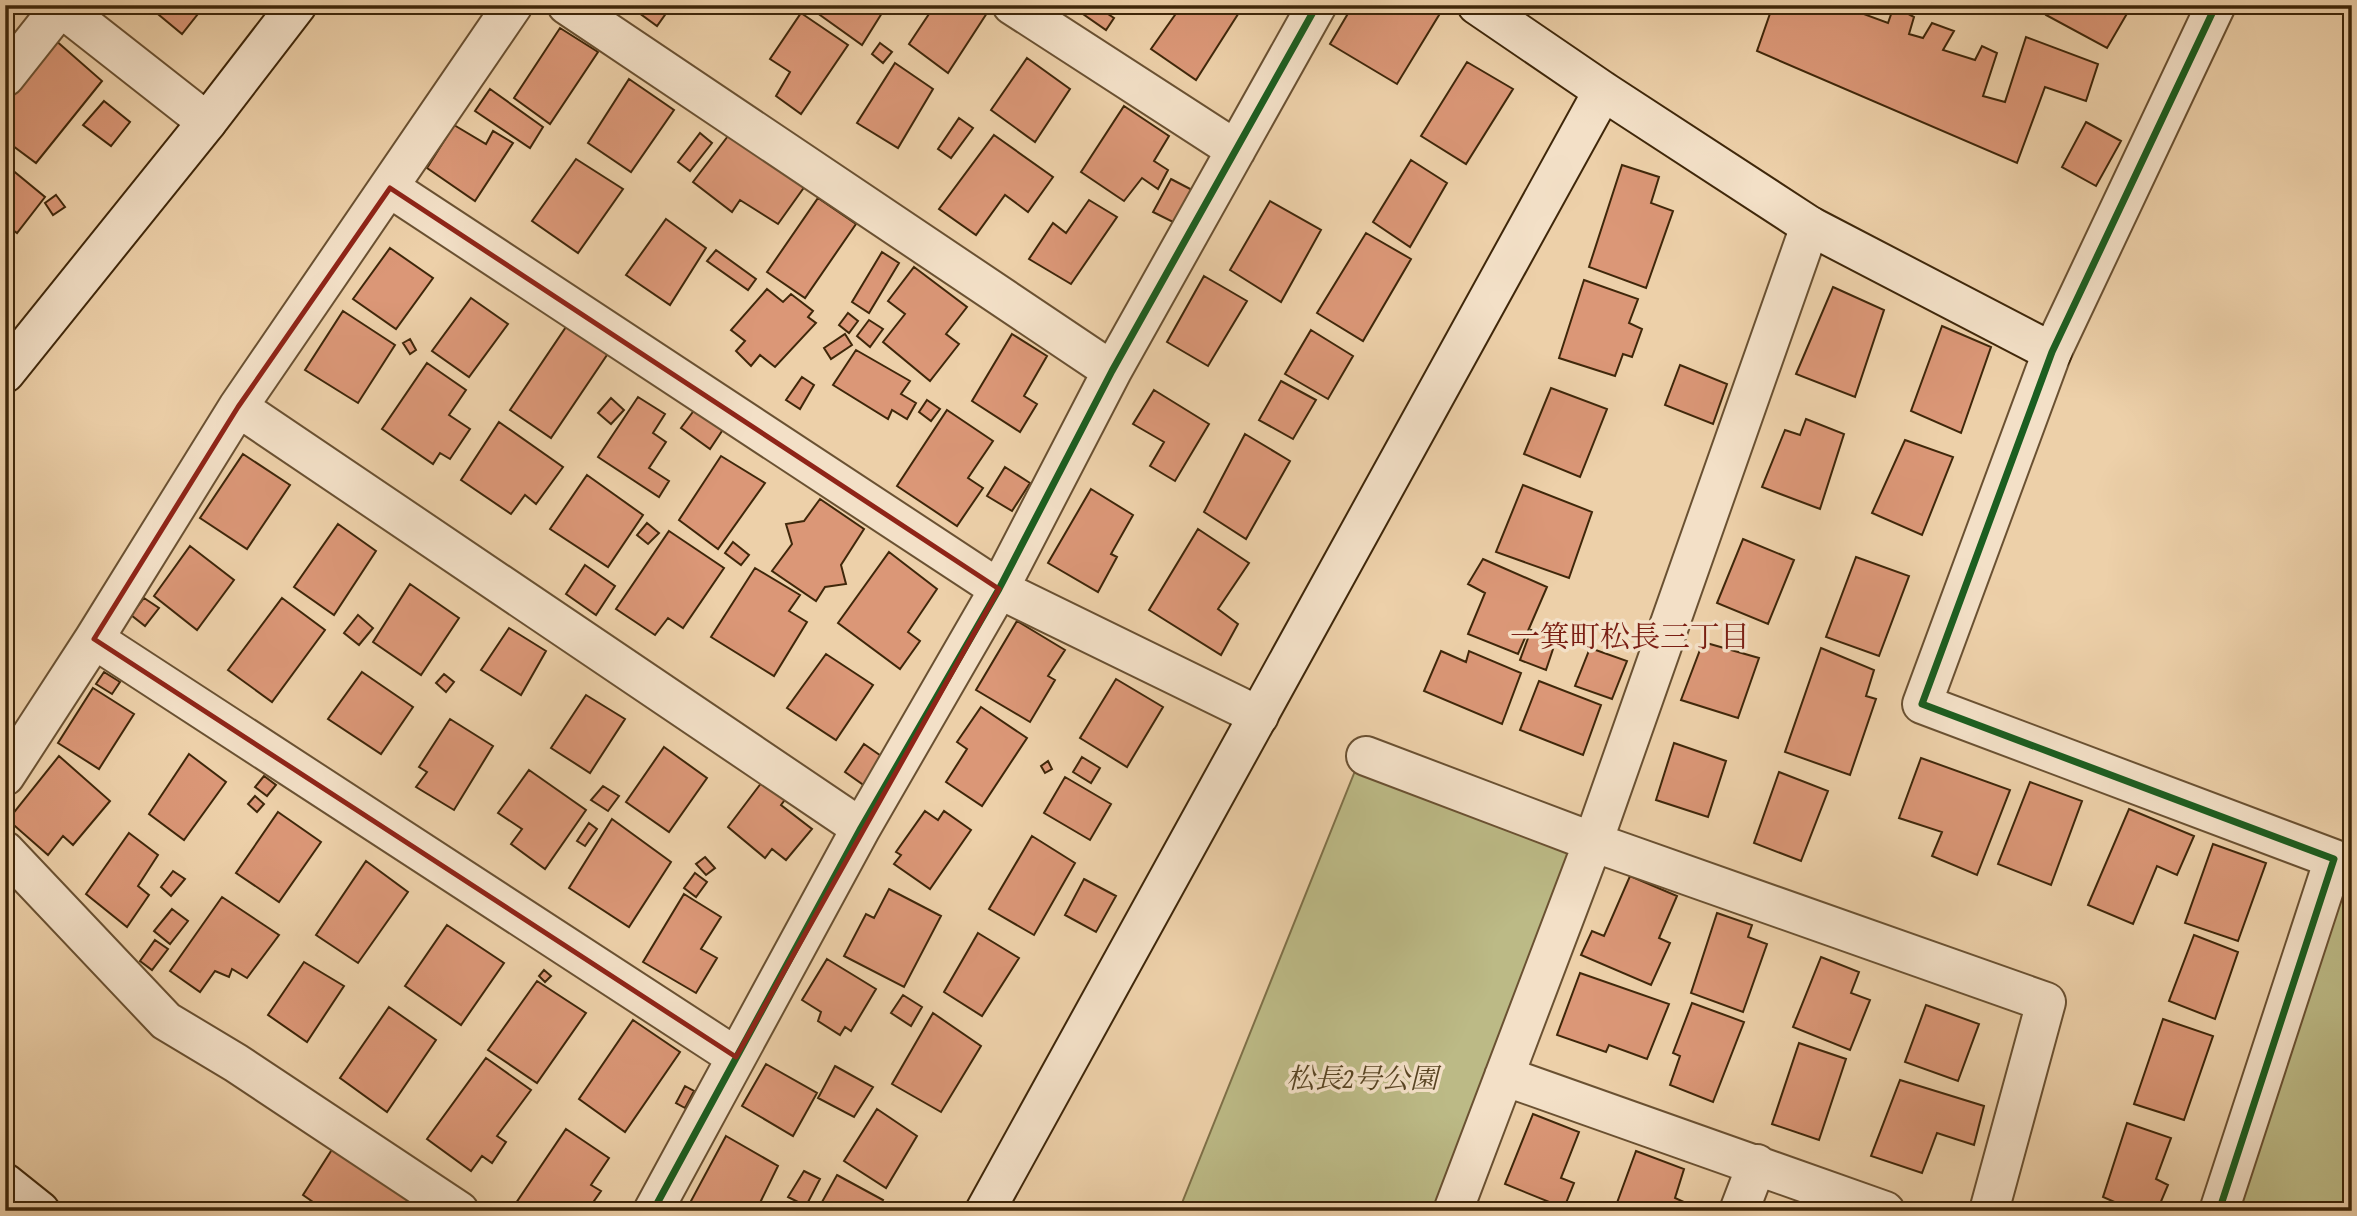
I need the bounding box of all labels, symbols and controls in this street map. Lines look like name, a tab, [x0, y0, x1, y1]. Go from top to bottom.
district label: 一箕町松長三丁目	[1510, 614, 1750, 658]
park label: 松長2号公園	[1286, 1057, 1442, 1098]

